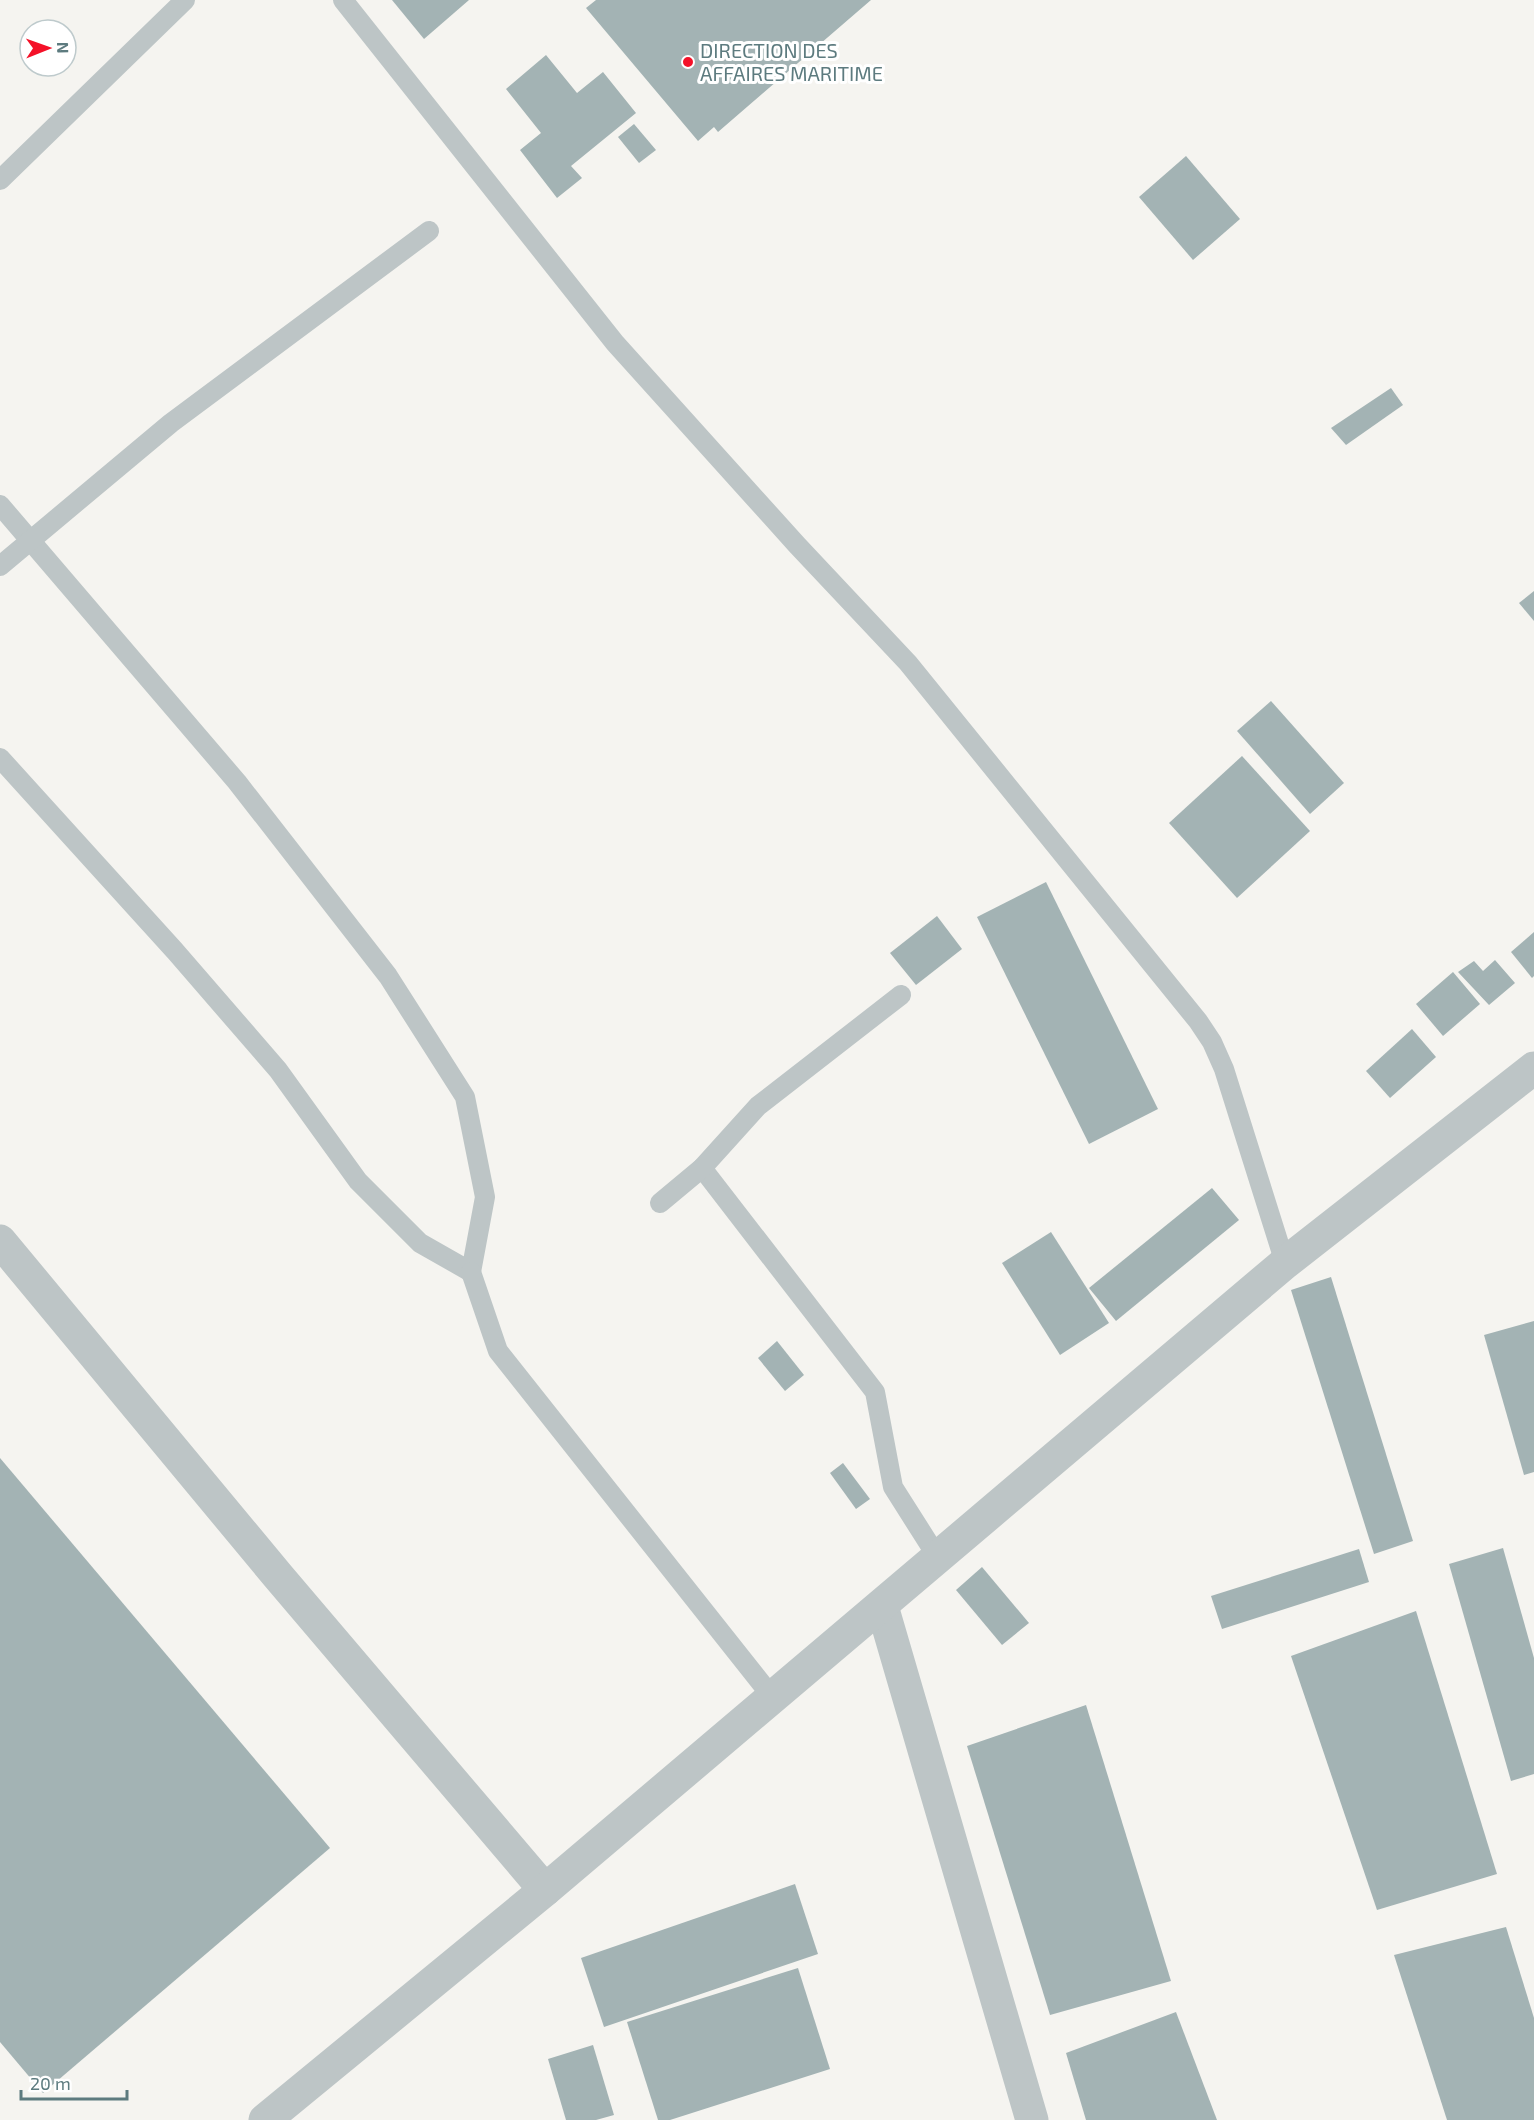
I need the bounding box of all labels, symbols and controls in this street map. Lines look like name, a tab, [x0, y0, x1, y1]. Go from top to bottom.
north arrow	[18, 18, 78, 78]
place label: DIRECTION DES AFFAIRES MARITIME	[700, 38, 883, 85]
text: N	[54, 42, 73, 54]
marker: DIRECTION DES AFFAIRES MARITIME	[681, 55, 695, 69]
scale bar	[21, 2063, 128, 2101]
text: 20 m	[30, 2072, 71, 2094]

